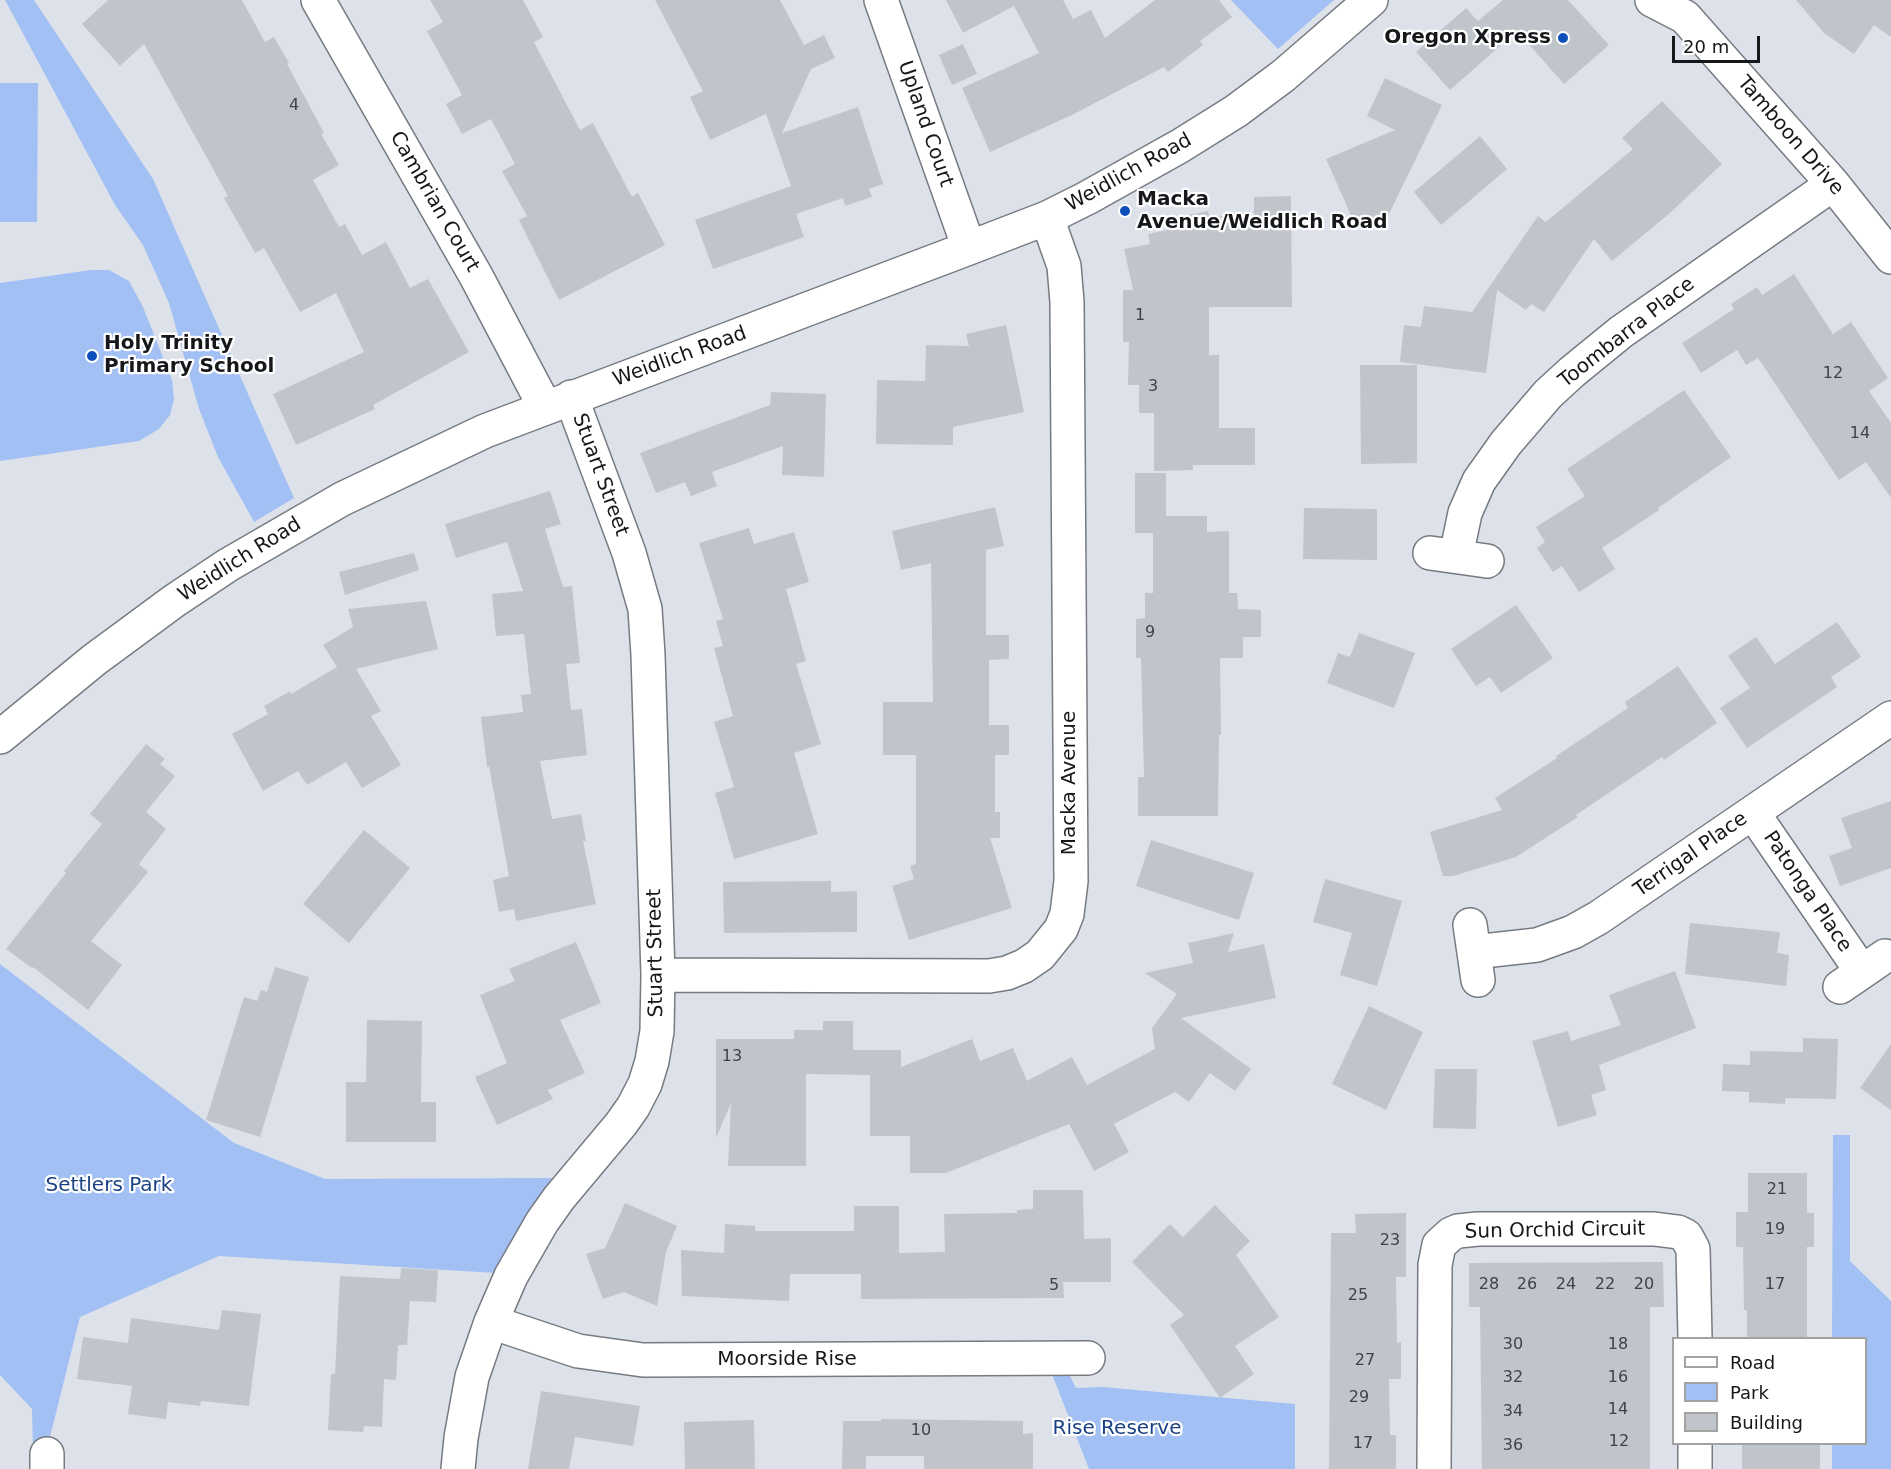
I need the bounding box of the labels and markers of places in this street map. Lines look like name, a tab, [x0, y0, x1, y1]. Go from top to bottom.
place label: Oregon Xpress	[1384, 26, 1551, 50]
marker: Oregon Xpress	[1556, 31, 1570, 45]
place label: Macka Avenue/Weidlich Road	[1137, 188, 1388, 235]
marker: Macka Avenue/Weidlich Road	[1118, 204, 1132, 218]
place label: Holy Trinity Primary School	[104, 332, 274, 379]
marker: Holy Trinity Primary School	[85, 349, 99, 363]

